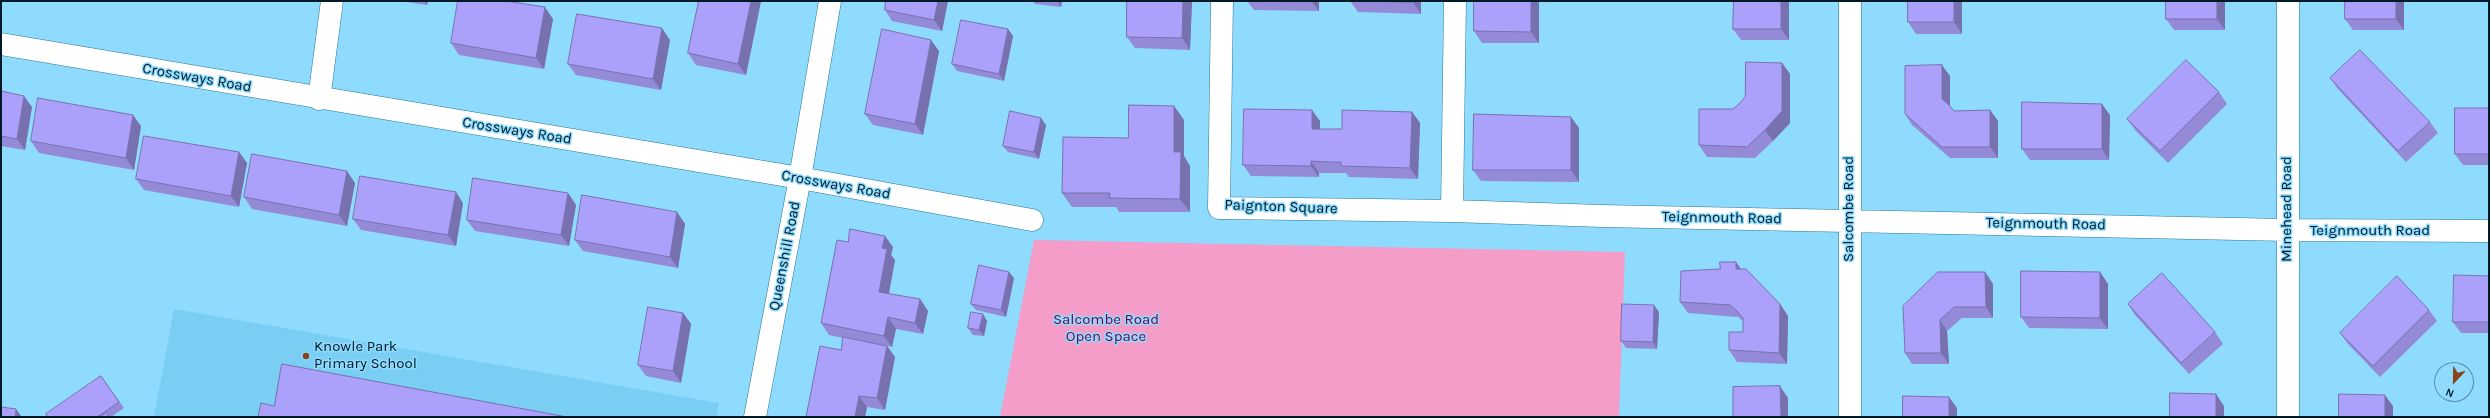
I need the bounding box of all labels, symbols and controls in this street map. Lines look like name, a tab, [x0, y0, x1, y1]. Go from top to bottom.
street label: Crossways Road	[141, 60, 253, 96]
street label: Crossways Road	[461, 113, 573, 149]
street label: Salcombe Road	[1840, 156, 1858, 262]
street label: Minehead Road	[2278, 156, 2296, 262]
street label: Crossways Road	[780, 167, 892, 203]
street label: Paignton Square	[1224, 196, 1338, 218]
street label: Queenshill Road	[766, 200, 804, 312]
street label: Teignmouth Road	[1662, 208, 1782, 228]
street label: Teignmouth Road	[1986, 214, 2106, 234]
street label: Teignmouth Road	[2310, 222, 2430, 240]
park label: Salcombe Road Open Space	[1053, 311, 1159, 346]
place label: Knowle Park Primary School	[314, 338, 417, 373]
marker: Knowle Park Primary School	[301, 351, 311, 361]
north arrow	[2434, 362, 2474, 402]
text: N	[2444, 385, 2456, 400]

